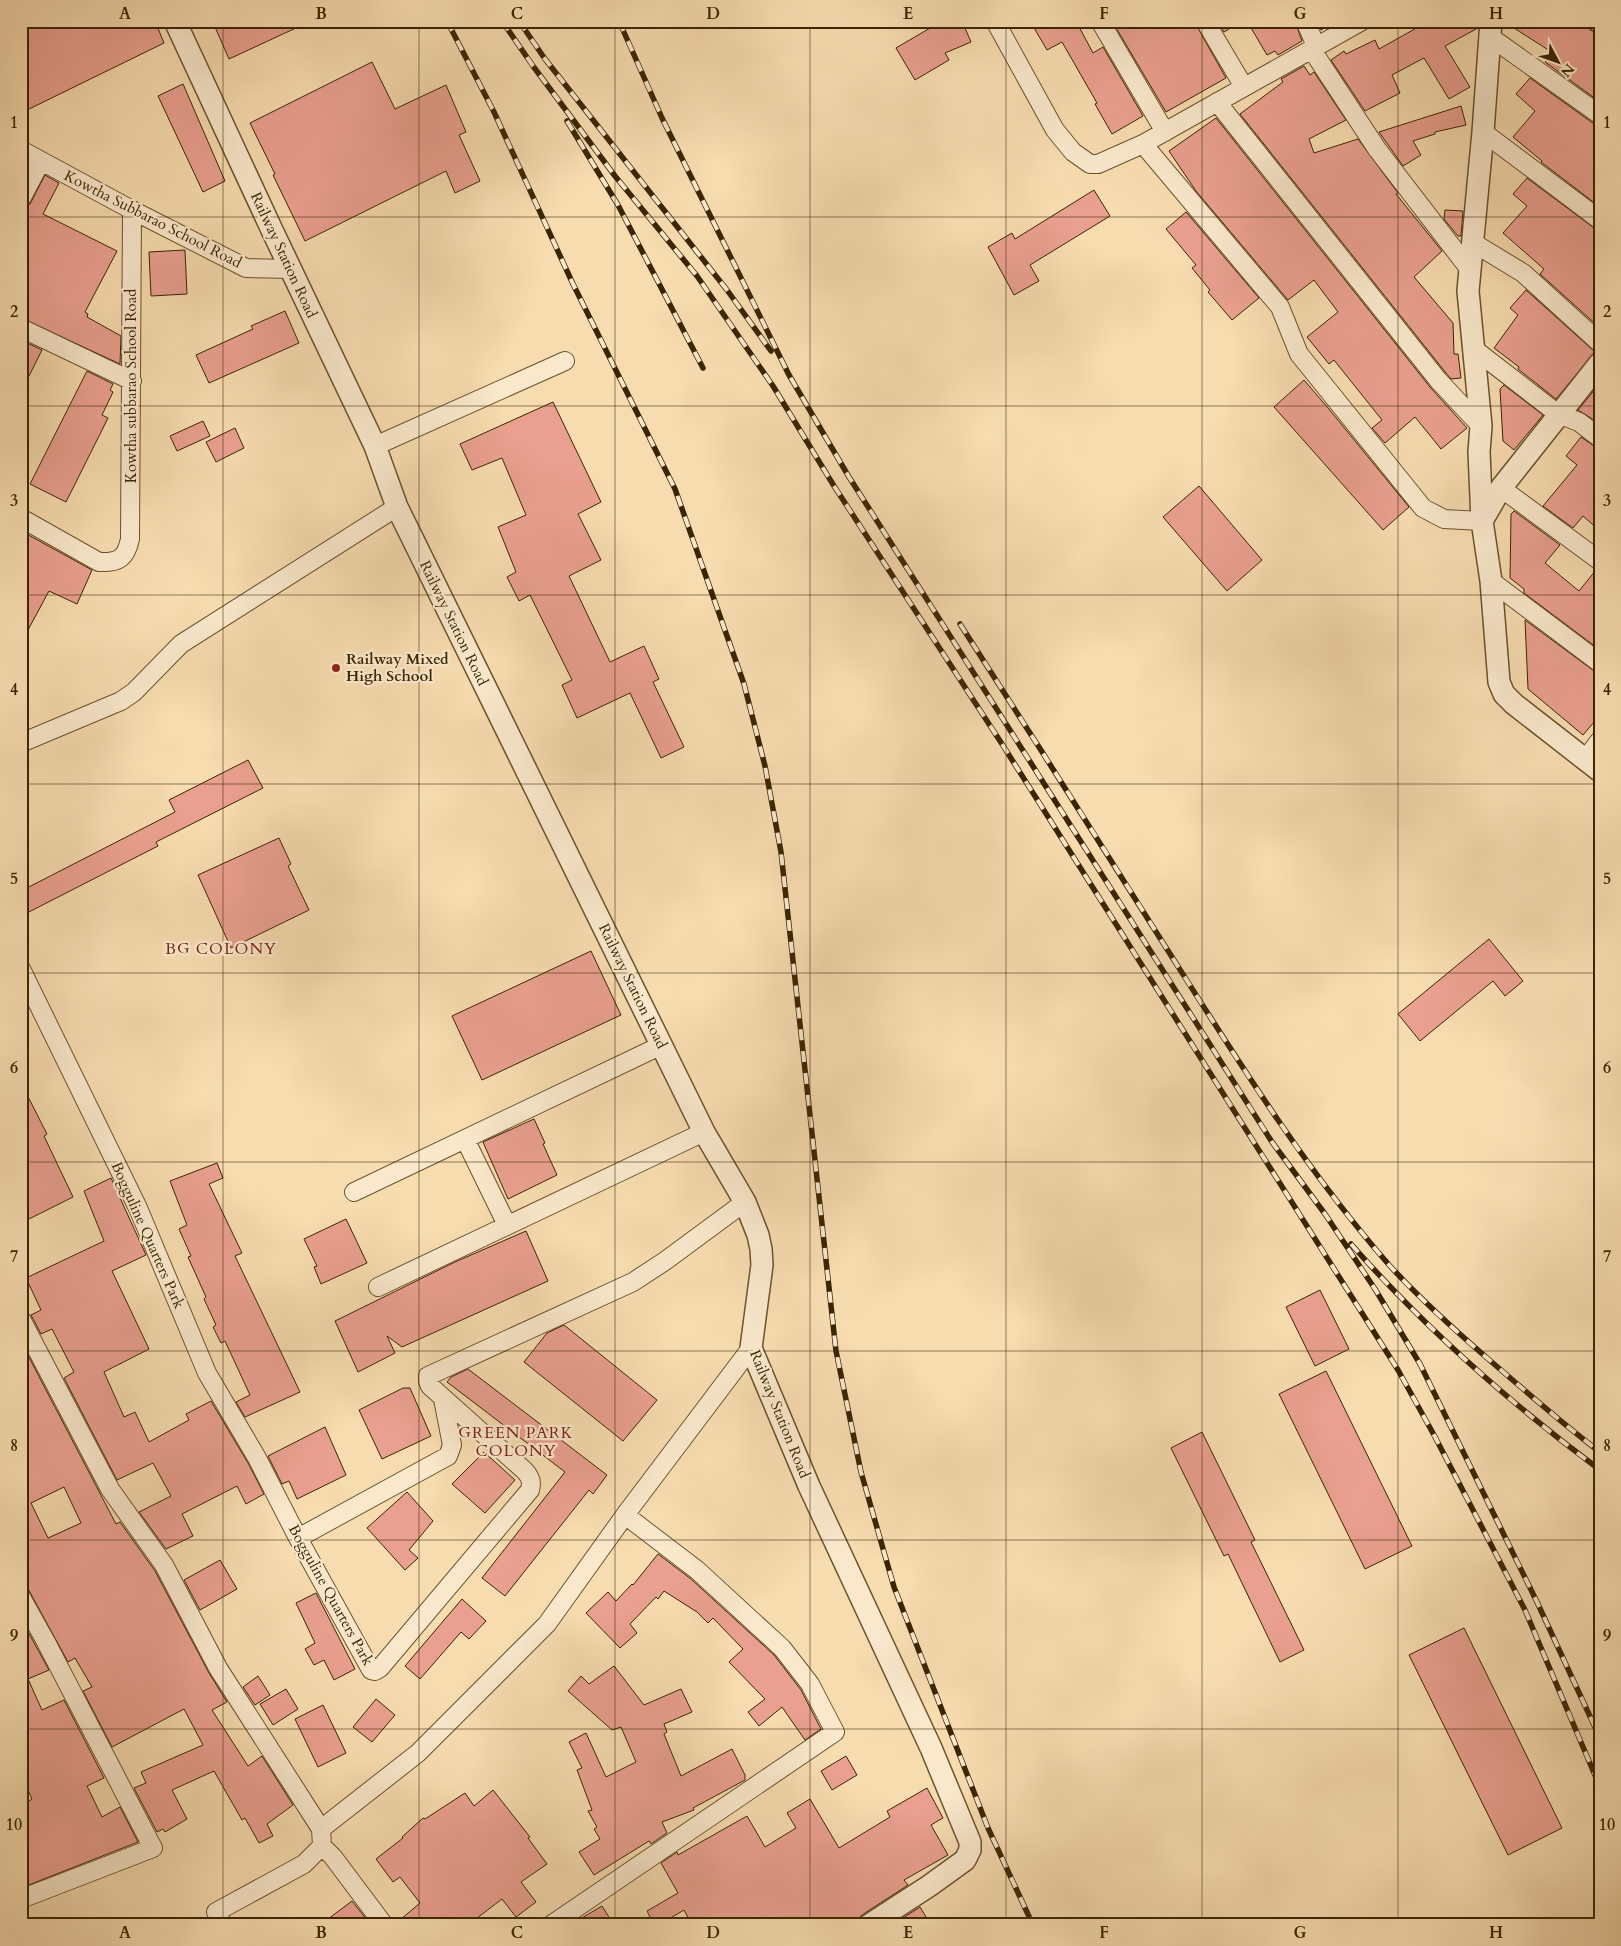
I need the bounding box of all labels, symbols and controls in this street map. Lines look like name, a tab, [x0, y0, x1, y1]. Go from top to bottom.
text: A	[119, 3, 131, 25]
text: B	[315, 3, 327, 25]
text: C	[511, 3, 523, 25]
text: D	[706, 3, 720, 25]
text: E	[903, 3, 913, 25]
text: F	[1099, 3, 1109, 25]
text: G	[1293, 3, 1307, 25]
text: H	[1489, 3, 1503, 25]
north arrow	[1534, 38, 1584, 88]
text: N	[1556, 59, 1579, 81]
text: 1	[10, 112, 18, 134]
text: 1	[1603, 112, 1611, 134]
street label: Kowtha Subbarao School Road	[61, 165, 245, 273]
street label: Railway Station Road	[246, 189, 322, 321]
street label: Kowtha subbarao School Road	[121, 289, 141, 483]
text: 2	[10, 301, 18, 323]
text: 2	[1603, 301, 1611, 323]
text: 3	[10, 490, 18, 512]
text: 3	[1603, 490, 1611, 512]
street label: Railway Station Road	[415, 557, 493, 689]
place label: Railway Mixed High School	[346, 649, 449, 686]
marker: Railway Mixed High School	[330, 662, 342, 674]
text: 4	[10, 679, 18, 701]
text: 4	[1603, 679, 1611, 701]
text: 5	[10, 868, 18, 890]
text: 5	[1603, 868, 1611, 890]
street label: Railway Station Road	[594, 920, 672, 1052]
district label: BG COLONY	[165, 938, 277, 960]
text: 6	[10, 1057, 18, 1079]
text: 6	[1603, 1057, 1611, 1079]
street label: Bogguline Quarters Park	[107, 1158, 189, 1312]
text: 7	[10, 1246, 18, 1268]
text: 7	[1603, 1246, 1611, 1268]
street label: Railway Station Road	[745, 1347, 815, 1481]
district label: GREEN PARK COLONY	[458, 1422, 574, 1462]
text: 8	[10, 1435, 18, 1457]
text: 8	[1603, 1435, 1611, 1457]
street label: Bogguline Quarters Park	[284, 1521, 378, 1669]
text: 9	[10, 1625, 18, 1647]
text: 9	[1603, 1625, 1611, 1647]
text: 10	[6, 1814, 22, 1836]
text: 10	[1599, 1814, 1615, 1836]
text: A	[119, 1922, 131, 1944]
text: B	[315, 1922, 327, 1944]
text: C	[511, 1922, 523, 1944]
text: D	[706, 1922, 720, 1944]
text: E	[903, 1922, 913, 1944]
text: F	[1099, 1922, 1109, 1944]
text: G	[1293, 1922, 1307, 1944]
text: H	[1489, 1922, 1503, 1944]

